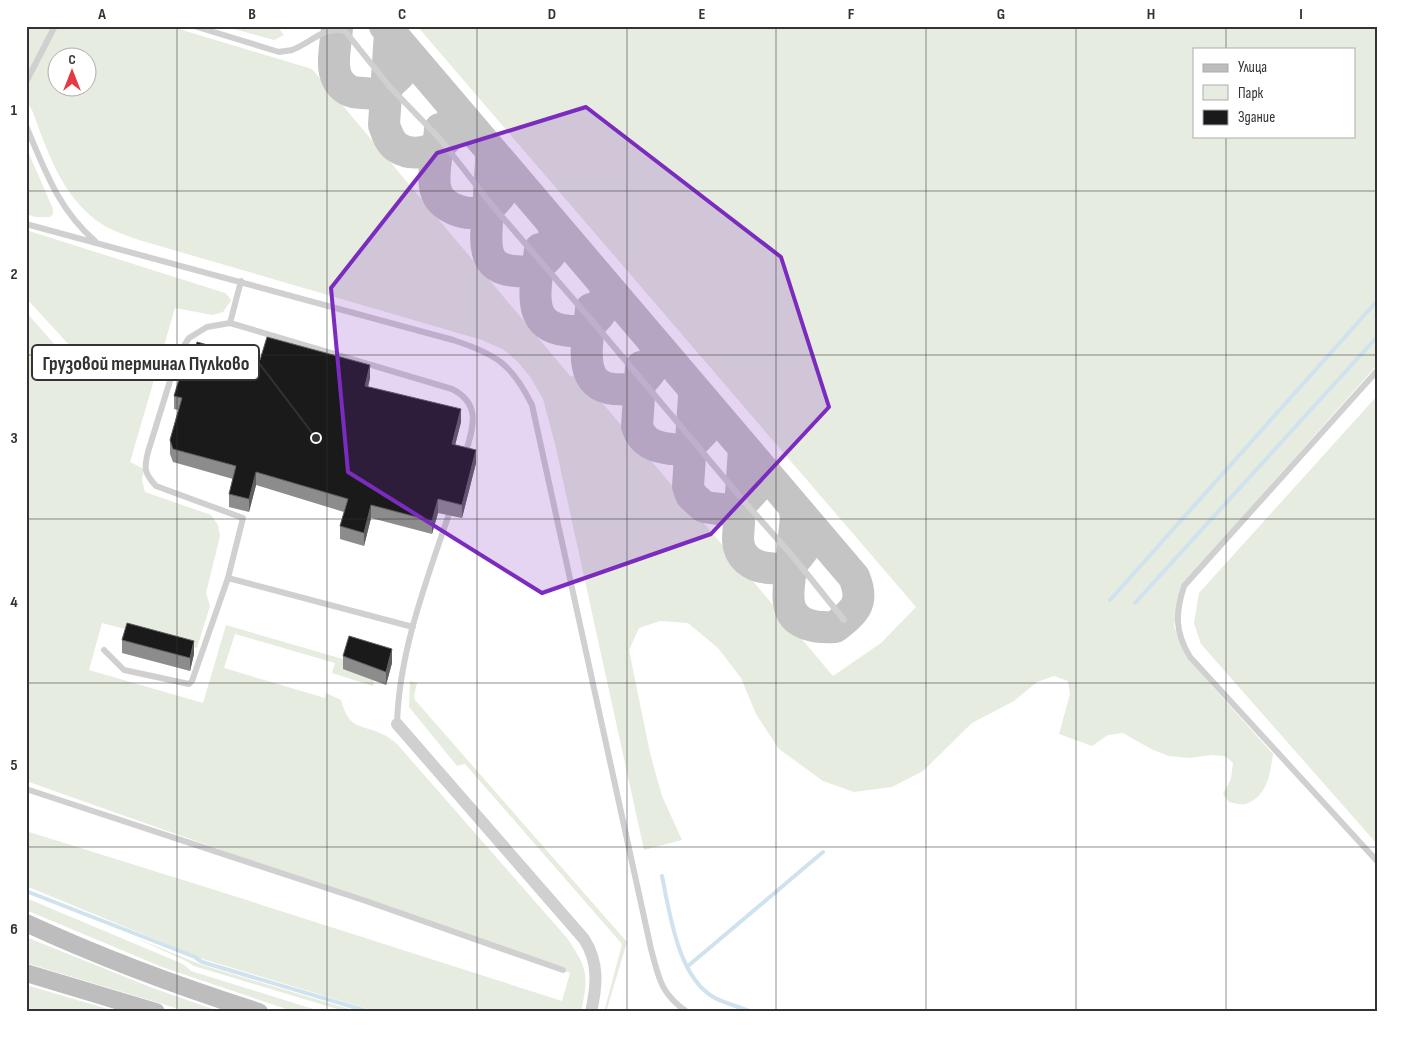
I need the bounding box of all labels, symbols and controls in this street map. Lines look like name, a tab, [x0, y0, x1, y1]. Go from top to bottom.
text: A	[97, 5, 106, 24]
text: B	[248, 5, 256, 24]
text: C	[398, 5, 406, 24]
text: D	[548, 5, 556, 24]
text: E	[699, 5, 706, 24]
text: F	[848, 5, 855, 24]
text: G	[997, 5, 1005, 24]
text: H	[1147, 5, 1155, 24]
text: I	[1299, 5, 1303, 24]
north arrow	[48, 48, 98, 98]
legend	[1193, 48, 1356, 138]
text: С	[68, 51, 76, 68]
text: Улица	[1238, 58, 1267, 77]
text: Парк	[1238, 84, 1264, 103]
text: 1	[11, 101, 18, 120]
text: Здание	[1238, 108, 1275, 127]
text: 2	[10, 265, 18, 284]
callout: Грузовой терминал Пулково	[32, 345, 259, 380]
text: Грузовой терминал Пулково	[43, 352, 249, 376]
text: 3	[10, 429, 18, 448]
text: 4	[10, 593, 18, 612]
text: 5	[10, 756, 18, 775]
text: 6	[10, 920, 18, 939]

